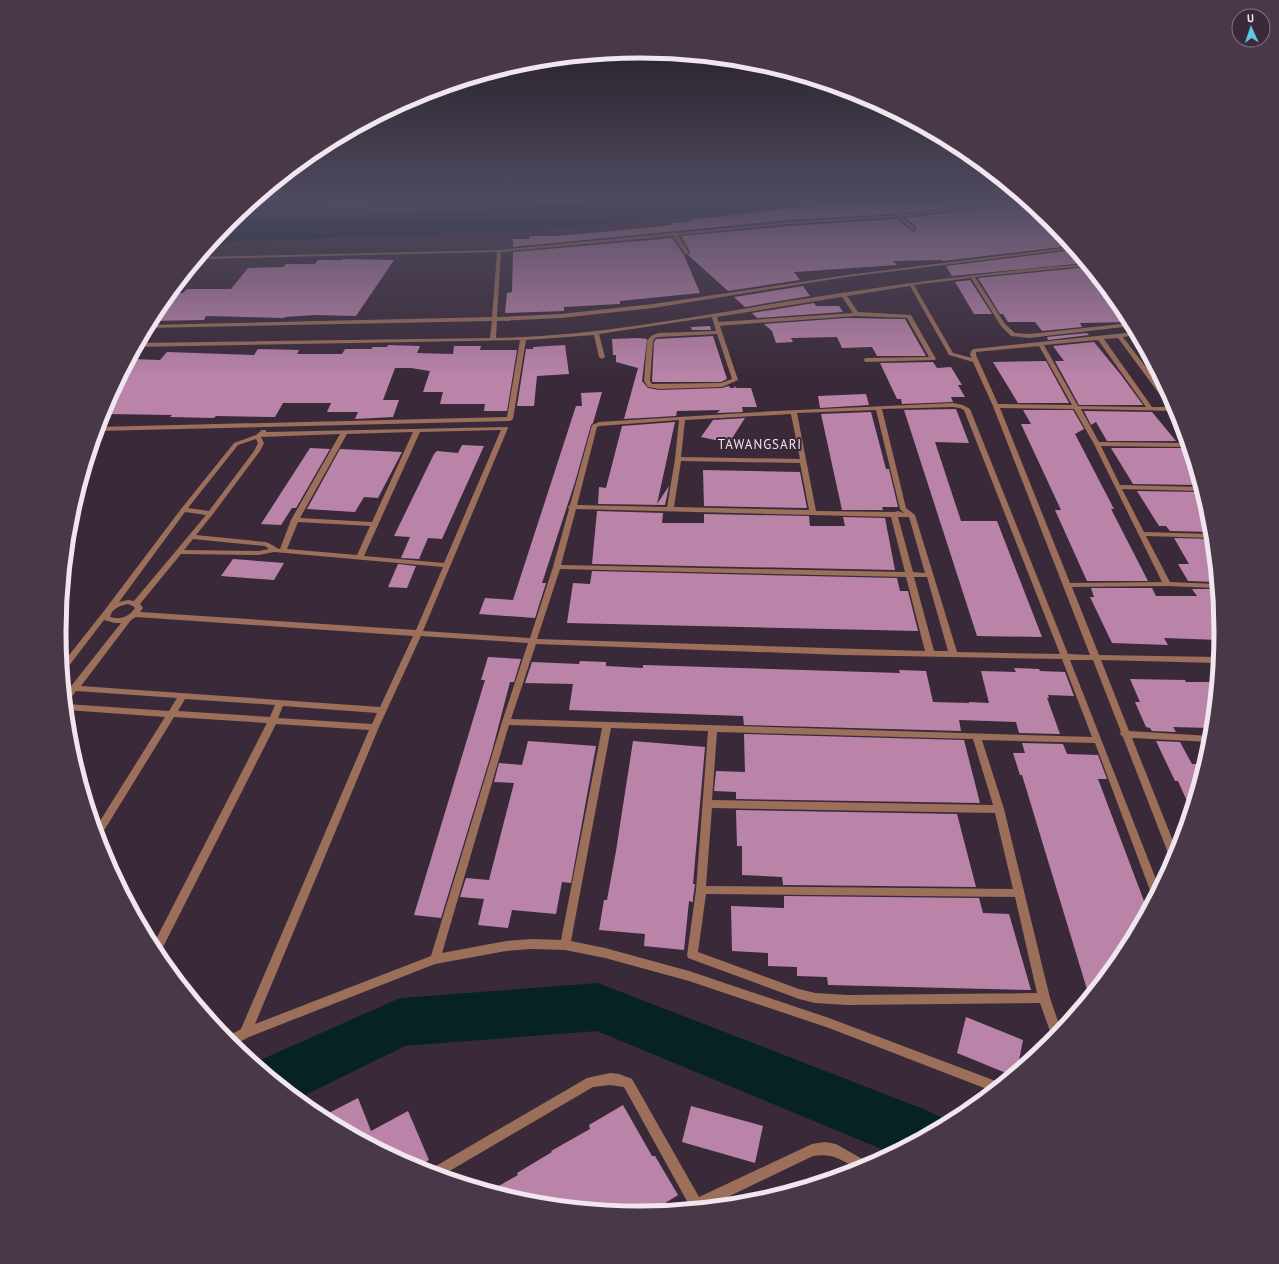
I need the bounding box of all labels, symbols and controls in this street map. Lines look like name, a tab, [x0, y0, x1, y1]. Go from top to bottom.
north arrow	[1231, 8, 1271, 48]
text: U	[1247, 11, 1254, 25]
district label: TAWANGSARI	[718, 436, 802, 453]

